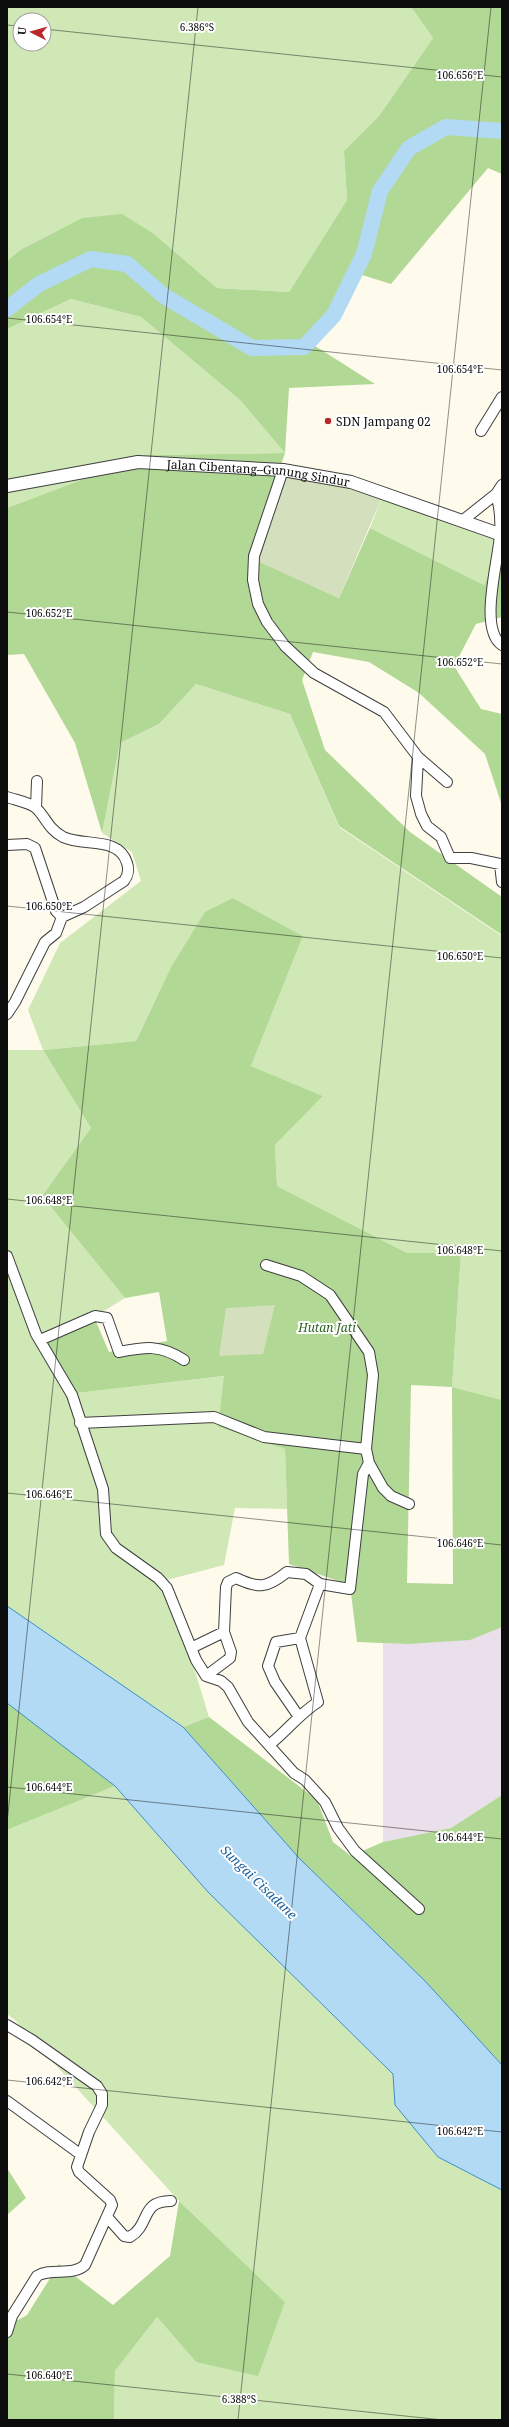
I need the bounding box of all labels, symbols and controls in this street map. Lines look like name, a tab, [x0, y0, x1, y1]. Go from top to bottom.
north arrow	[12, 12, 52, 52]
text: 6.386°S	[180, 20, 214, 34]
text: U	[14, 25, 30, 36]
text: 106.656°E	[437, 68, 483, 82]
text: 106.654°E	[26, 312, 72, 326]
text: 106.654°E	[437, 362, 483, 376]
place label: SDN Jampang 02	[336, 413, 431, 430]
marker: SDN Jampang 02	[323, 416, 333, 426]
street label: Jalan Cibentang–Gunung Sindur	[165, 455, 351, 490]
text: 106.652°E	[26, 606, 72, 620]
text: 106.652°E	[437, 655, 483, 669]
text: 106.650°E	[26, 899, 72, 913]
text: 106.650°E	[437, 949, 483, 963]
text: 106.648°E	[26, 1193, 72, 1207]
text: 106.648°E	[437, 1243, 483, 1257]
park label: Hutan Jati	[297, 1319, 356, 1336]
text: 106.646°E	[26, 1487, 72, 1501]
text: 106.646°E	[437, 1536, 483, 1550]
text: 106.644°E	[26, 1780, 72, 1794]
text: 106.644°E	[437, 1830, 483, 1844]
water label: Sungai Cisadane	[217, 1841, 302, 1923]
text: 106.642°E	[26, 2074, 72, 2088]
text: 106.642°E	[437, 2124, 483, 2138]
text: 106.640°E	[26, 2368, 72, 2382]
text: 6.388°S	[222, 2392, 256, 2406]

